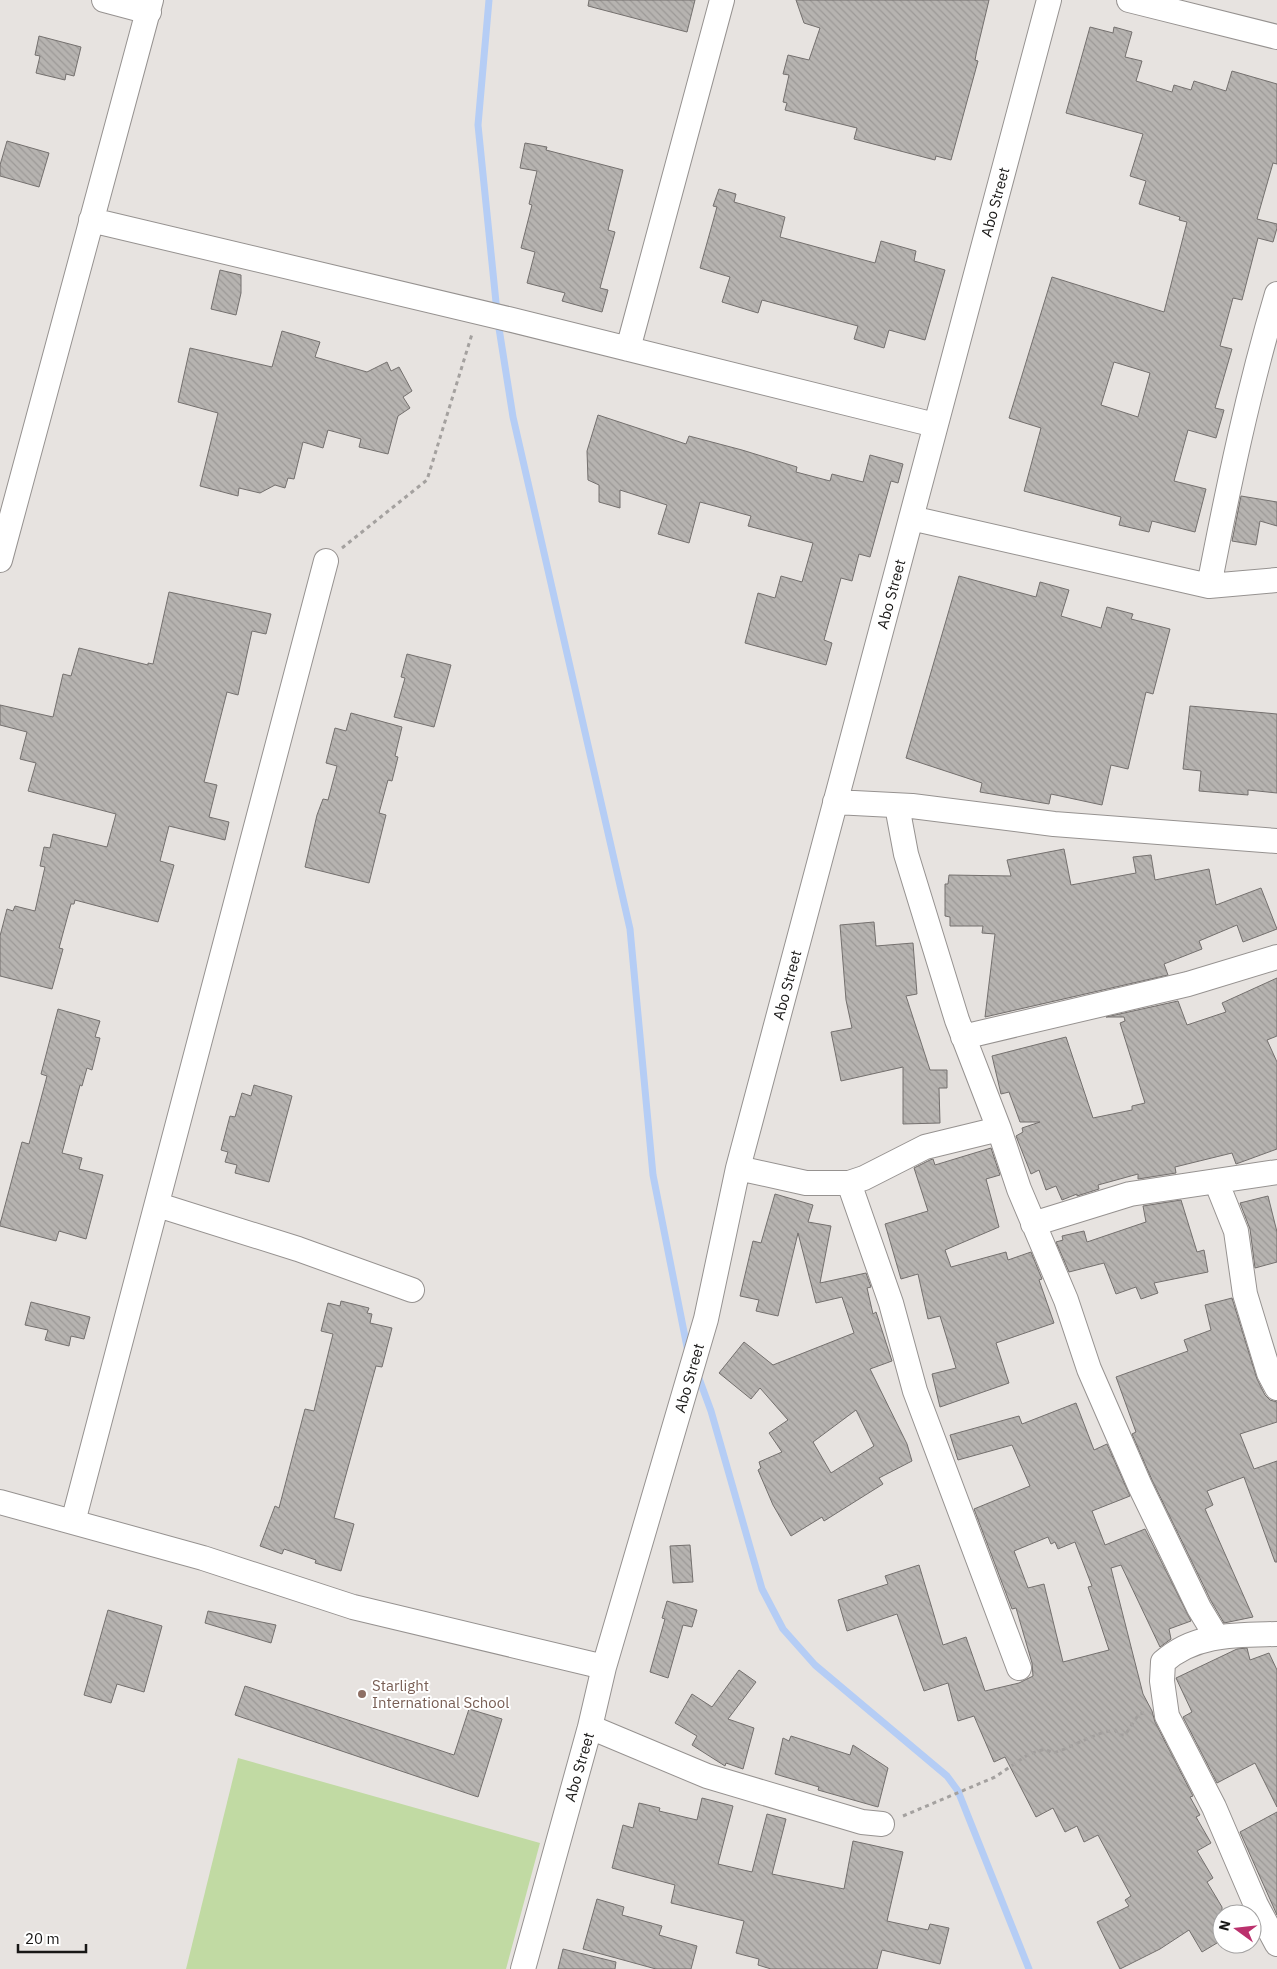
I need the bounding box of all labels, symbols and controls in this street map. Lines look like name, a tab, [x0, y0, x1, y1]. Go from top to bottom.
street label: Abo Street	[977, 165, 1013, 239]
street label: Abo Street	[873, 557, 909, 631]
street label: Abo Street	[769, 948, 805, 1022]
street label: Abo Street	[670, 1341, 708, 1415]
place label: Starlight International School	[372, 1676, 509, 1712]
marker: Starlight International School	[356, 1688, 368, 1700]
street label: Abo Street	[560, 1730, 598, 1804]
north arrow	[1212, 1904, 1262, 1954]
text: N	[1214, 1918, 1234, 1933]
scale bar	[18, 1922, 85, 1954]
text: 20 m	[25, 1929, 60, 1948]

